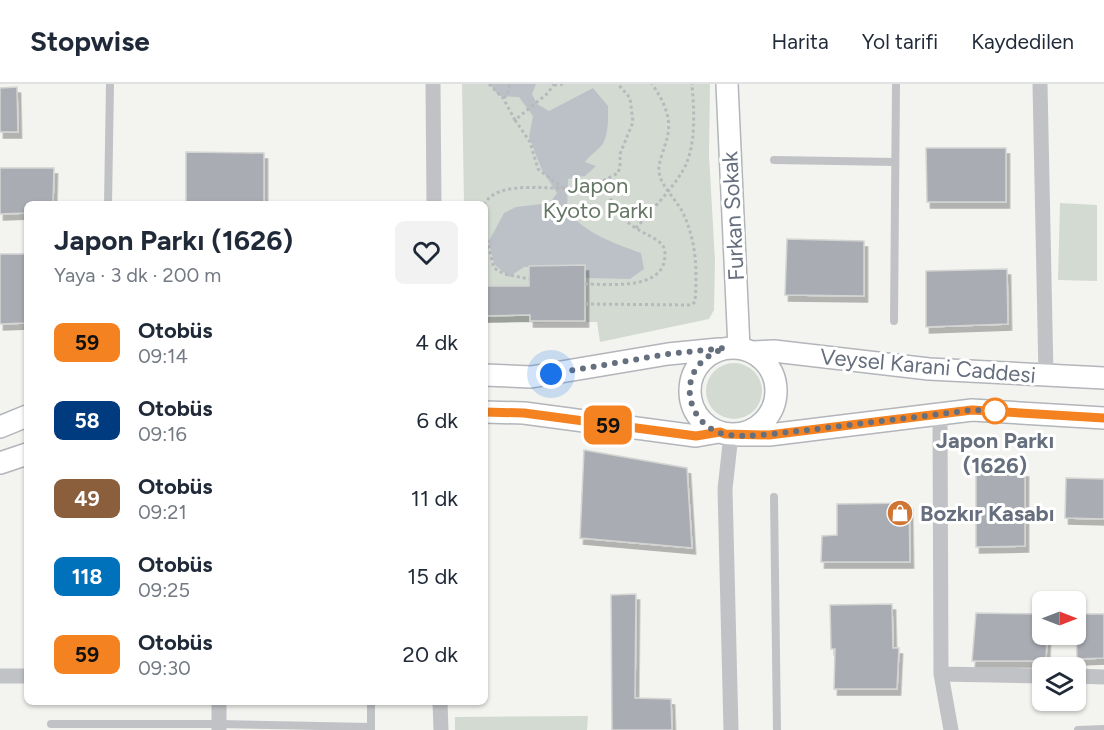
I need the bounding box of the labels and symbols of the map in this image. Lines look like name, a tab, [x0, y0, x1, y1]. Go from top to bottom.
street label: Furkan Sokak	[716, 150, 750, 281]
park label: Japon Kyoto Parkı	[543, 172, 653, 224]
street label: Veysel Karani Caddesi	[819, 343, 1037, 389]
your location	[536, 359, 566, 389]
marker: Japon Parkı (1626)	[982, 398, 1008, 424]
line badge: 59	[581, 406, 635, 444]
place label: Japon Parkı (1626)	[936, 427, 1054, 479]
shop icon: Bozkır Kasabı	[885, 498, 915, 528]
place label: Bozkır Kasabı	[920, 500, 1055, 527]
north arrow	[1032, 591, 1086, 645]

